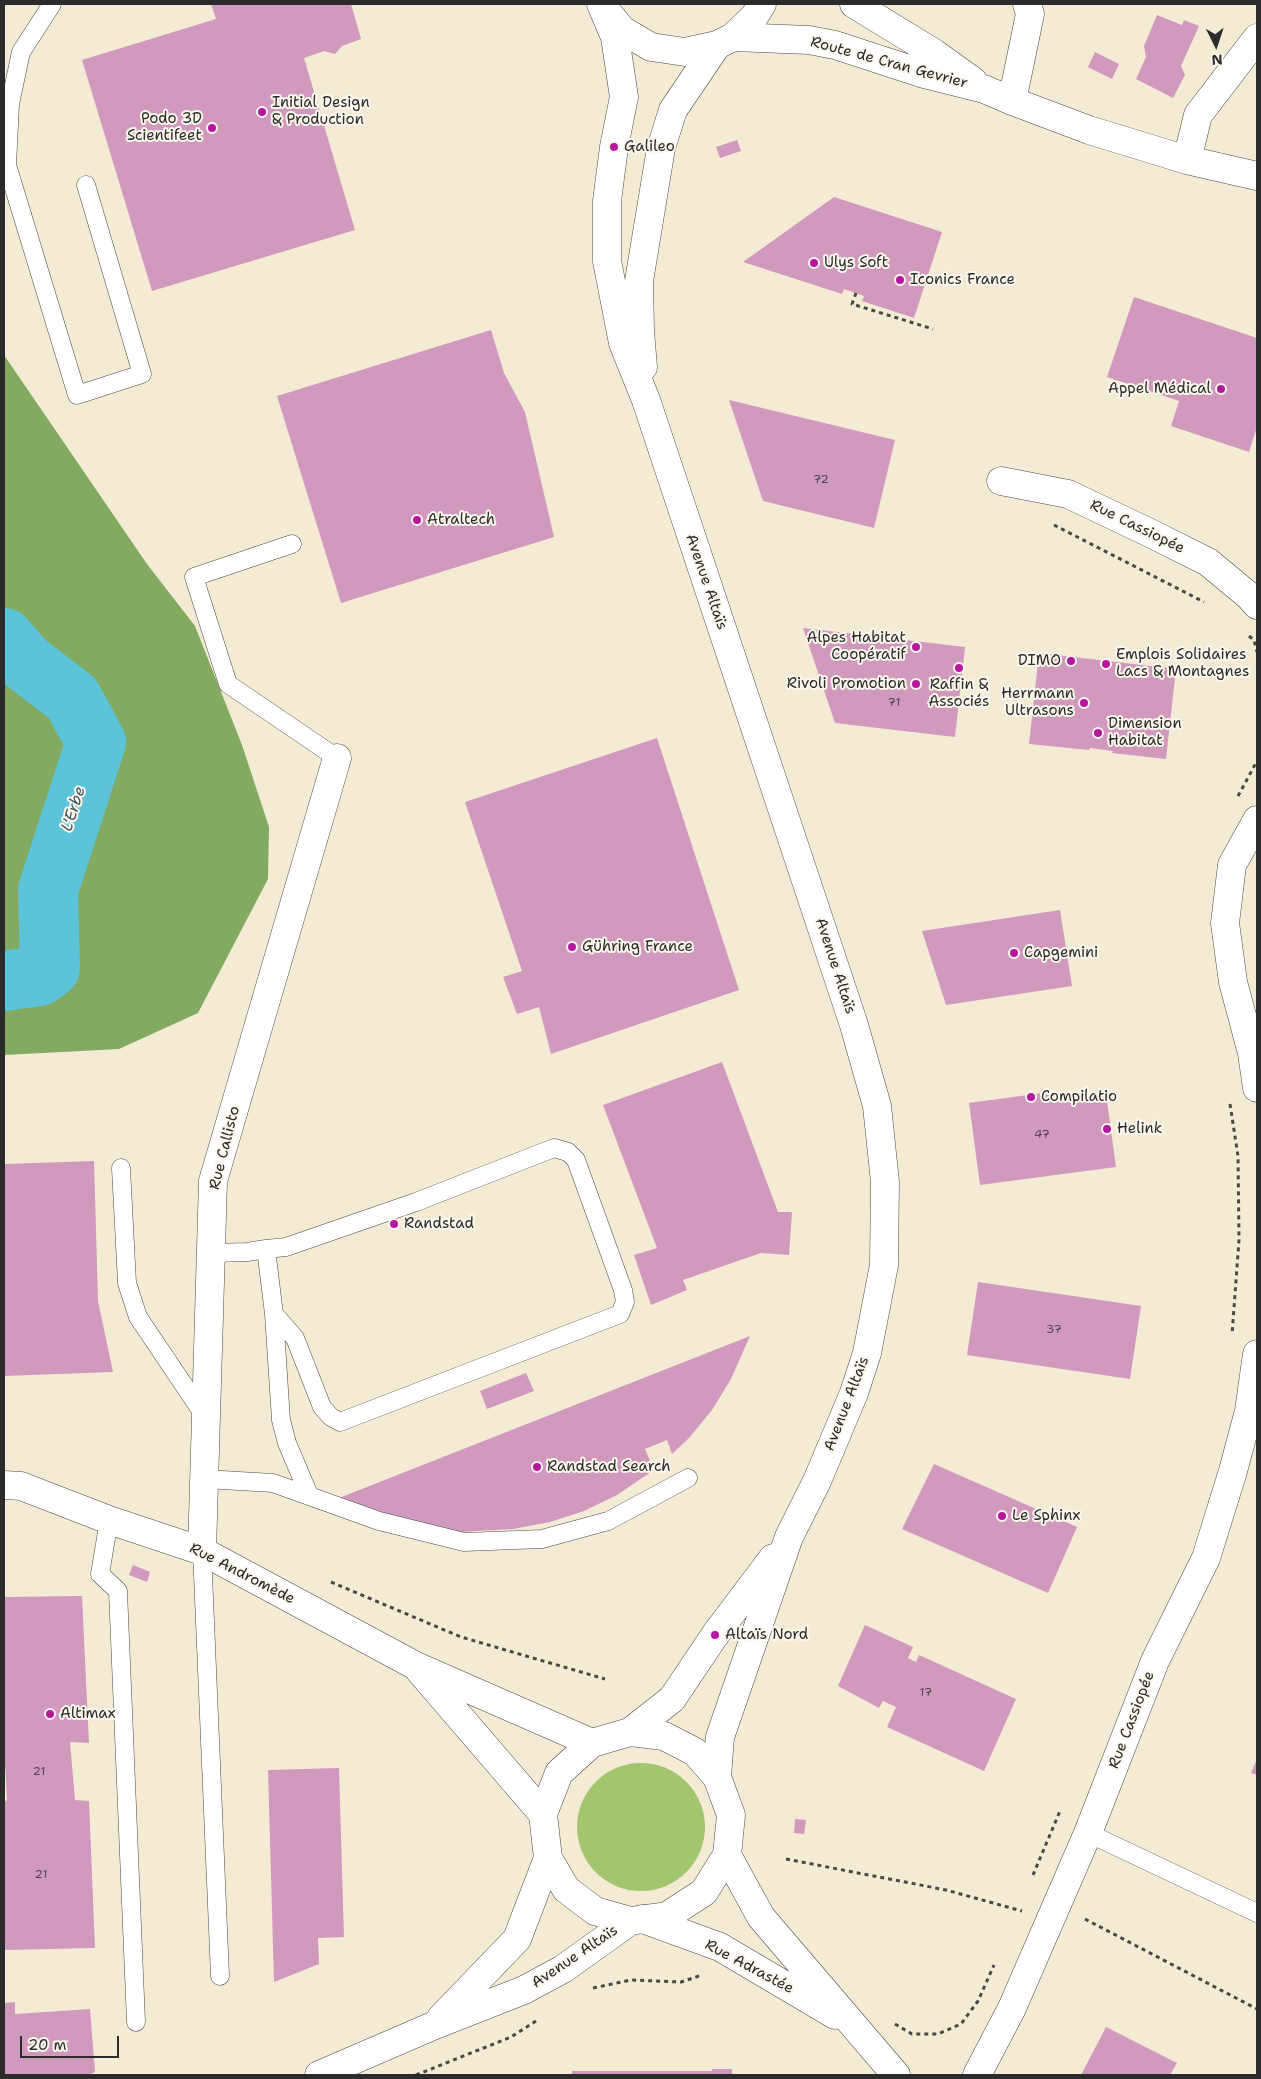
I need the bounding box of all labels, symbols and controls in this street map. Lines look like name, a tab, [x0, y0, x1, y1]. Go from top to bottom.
north arrow	[1191, 20, 1241, 70]
street label: Route de Cran Gevrier	[808, 33, 970, 93]
text: N	[1211, 51, 1223, 69]
place label: Initial Design & Production	[272, 94, 370, 129]
marker: Initial Design & Production	[256, 106, 268, 118]
place label: Podo 3D Scientifeet	[127, 110, 202, 145]
marker: Podo 3D Scientifeet	[206, 122, 218, 134]
place label: Galileo	[624, 138, 675, 156]
marker: Galileo	[608, 141, 620, 153]
place label: Ulys Soft	[824, 254, 888, 272]
marker: Ulys Soft	[808, 257, 820, 269]
place label: Iconics France	[910, 271, 1015, 289]
marker: Iconics France	[894, 274, 906, 286]
place label: Appel Médical	[1108, 380, 1211, 398]
marker: Appel Médical	[1215, 383, 1227, 395]
house number: 72	[813, 473, 829, 487]
street label: Rue Cassiopée	[1087, 496, 1187, 558]
place label: Atraltech	[427, 511, 495, 529]
marker: Atraltech	[411, 514, 423, 526]
street label: Avenue Altaïs	[681, 532, 731, 632]
place label: Alpes Habitat Coopératif	[807, 629, 906, 664]
marker: Alpes Habitat Coopératif	[910, 641, 922, 653]
place label: Emplois Solidaires Lacs & Montagnes	[1116, 646, 1249, 681]
place label: DIMO	[1018, 652, 1061, 670]
marker: DIMO	[1065, 655, 1077, 667]
marker: Emplois Solidaires Lacs & Montagnes	[1100, 658, 1112, 670]
marker: Raffin & Associés	[953, 662, 965, 674]
place label: Rivoli Promotion	[787, 675, 906, 693]
place label: Raffin & Associés	[929, 676, 989, 711]
marker: Rivoli Promotion	[910, 678, 922, 690]
place label: Herrmann Ultrasons	[1001, 685, 1074, 720]
house number: 71	[888, 696, 900, 710]
marker: Herrmann Ultrasons	[1078, 697, 1090, 709]
place label: Dimension Habitat	[1108, 715, 1182, 750]
marker: Dimension Habitat	[1092, 727, 1104, 739]
water label: L'Erbe	[58, 784, 90, 834]
street label: Avenue Altaïs	[811, 916, 859, 1016]
place label: Gühring France	[582, 938, 693, 956]
marker: Gühring France	[566, 941, 578, 953]
place label: Capgemini	[1024, 944, 1098, 962]
marker: Capgemini	[1008, 947, 1020, 959]
place label: Compilatio	[1041, 1088, 1117, 1106]
marker: Compilatio	[1025, 1091, 1037, 1103]
street label: Rue Callisto	[206, 1104, 244, 1192]
place label: Helink	[1117, 1120, 1162, 1138]
marker: Helink	[1101, 1123, 1113, 1135]
house number: 47	[1034, 1128, 1050, 1142]
place label: Randstad	[404, 1215, 474, 1233]
marker: Randstad	[388, 1218, 400, 1230]
house number: 37	[1046, 1323, 1062, 1337]
street label: Avenue Altaïs	[821, 1354, 873, 1454]
place label: Randstad Search	[547, 1458, 671, 1476]
marker: Randstad Search	[531, 1461, 543, 1473]
place label: Le Sphinx	[1012, 1507, 1080, 1525]
marker: Le Sphinx	[996, 1510, 1008, 1522]
street label: Rue Andromède	[186, 1540, 298, 1608]
place label: Altaïs Nord	[725, 1626, 808, 1644]
marker: Altaïs Nord	[709, 1629, 721, 1641]
street label: Rue Cassiopée	[1105, 1669, 1159, 1771]
house number: 17	[920, 1686, 932, 1700]
place label: Altimax	[60, 1705, 116, 1723]
marker: Altimax	[44, 1708, 56, 1720]
house number: 21	[33, 1765, 45, 1779]
house number: 21	[35, 1868, 47, 1882]
street label: Avenue Altaïs	[528, 1922, 622, 1992]
street label: Rue Adrastée	[702, 1936, 796, 1998]
scale bar	[22, 2026, 121, 2058]
text: 20 m	[28, 2035, 67, 2055]

